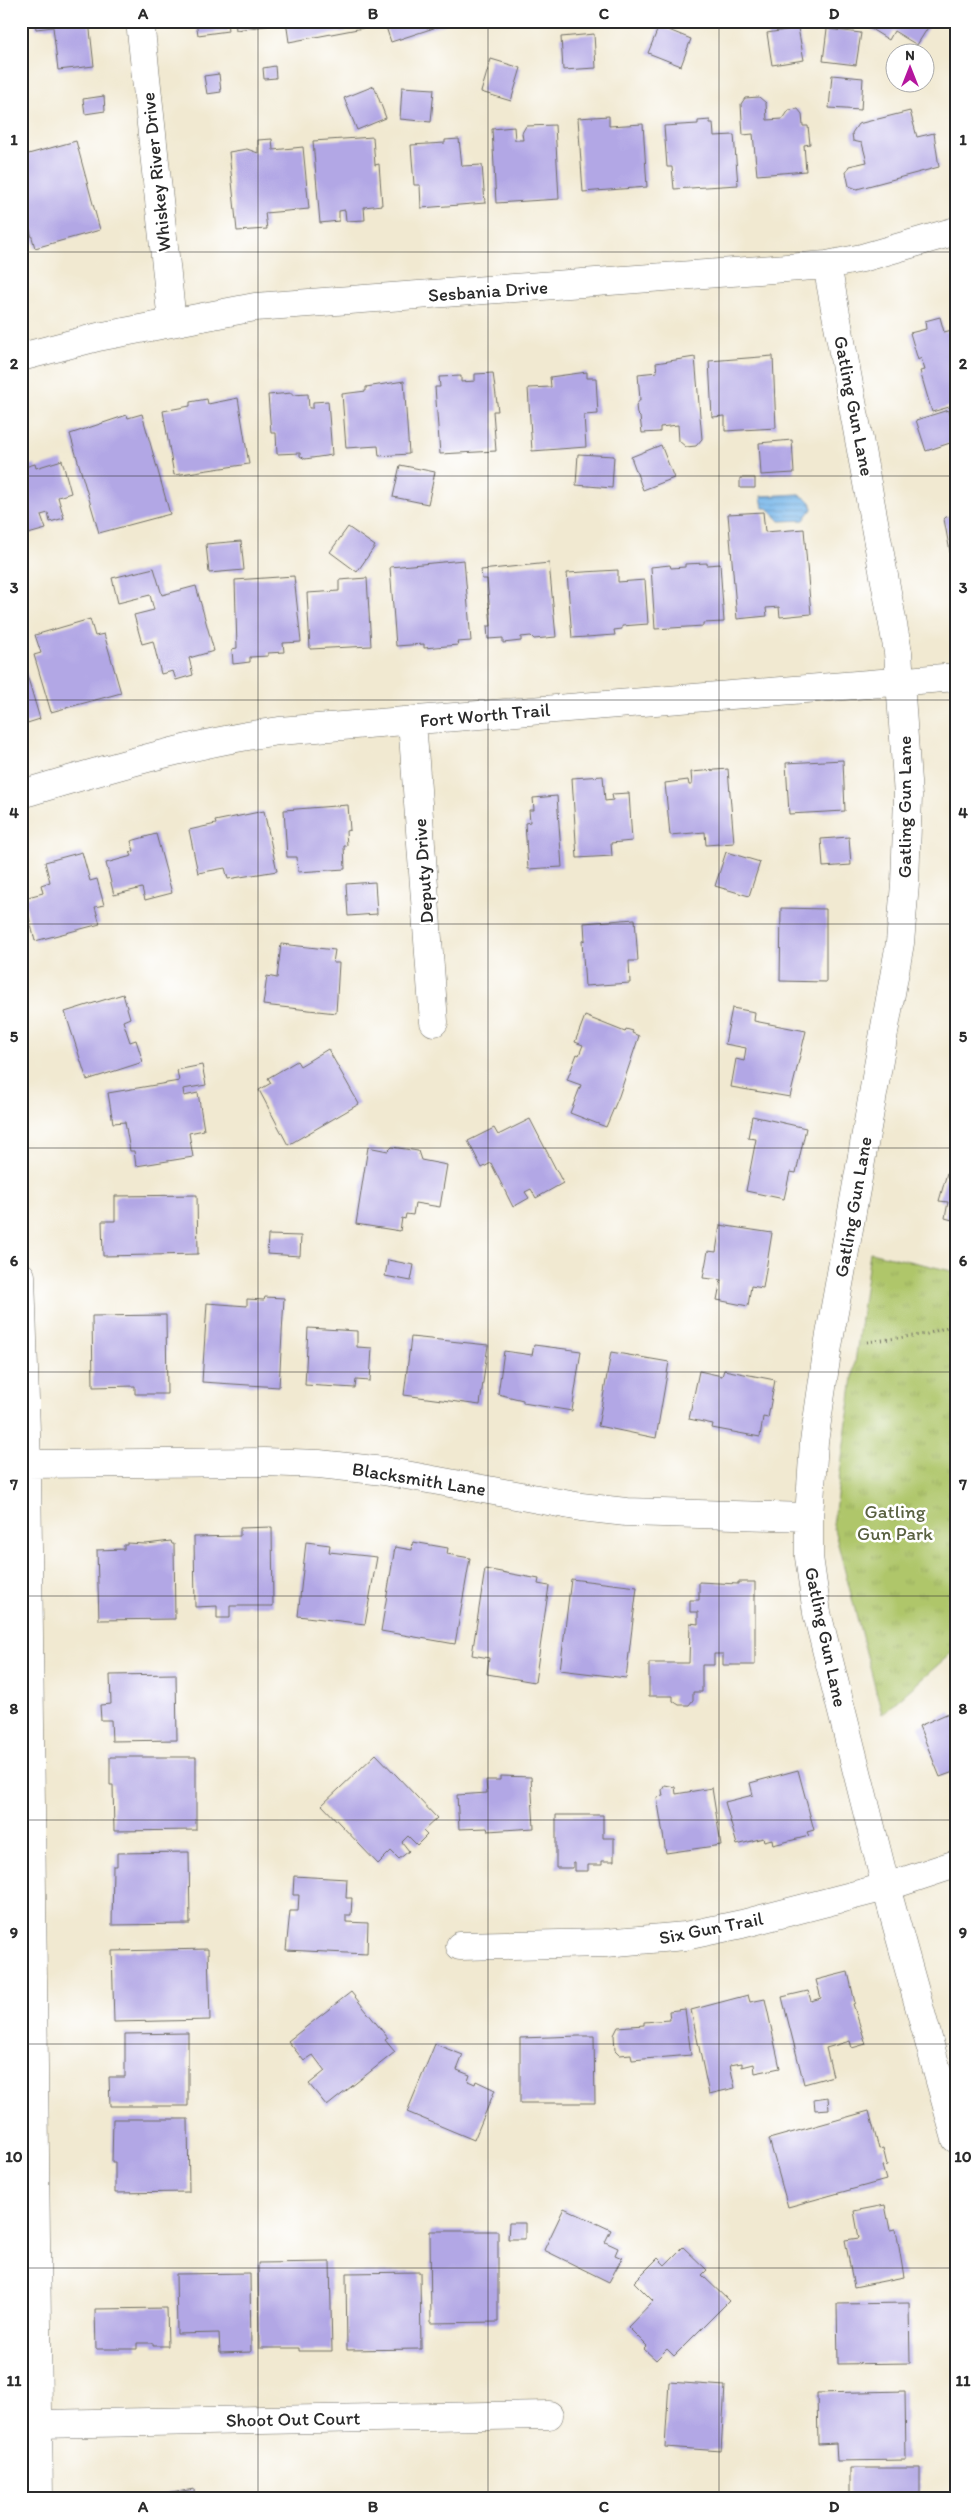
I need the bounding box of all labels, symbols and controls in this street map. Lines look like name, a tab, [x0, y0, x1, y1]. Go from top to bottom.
text: A	[137, 4, 149, 23]
text: B	[368, 4, 379, 23]
text: C	[599, 4, 610, 23]
text: D	[829, 4, 840, 23]
north arrow	[884, 42, 934, 92]
text: N	[905, 47, 915, 64]
street label: Whiskey River Drive	[136, 91, 176, 253]
text: 1	[10, 130, 18, 149]
text: 1	[959, 130, 967, 149]
street label: Sesbania Drive	[427, 275, 549, 307]
street label: Gatling Gun Lane	[829, 334, 879, 478]
text: 2	[10, 354, 19, 373]
text: 2	[959, 354, 968, 373]
text: 3	[10, 578, 19, 597]
text: 3	[959, 578, 968, 597]
street label: Fort Worth Trail	[419, 698, 552, 732]
street label: Gatling Gun Lane	[893, 736, 916, 878]
text: 4	[9, 803, 19, 822]
text: 4	[958, 803, 968, 822]
street label: Deputy Drive	[408, 818, 438, 924]
text: 5	[10, 1027, 19, 1046]
text: 5	[959, 1027, 968, 1046]
street label: Gatling Gun Lane	[829, 1135, 877, 1279]
text: 6	[10, 1251, 19, 1270]
text: 6	[959, 1251, 968, 1270]
street label: Blacksmith Lane	[351, 1457, 487, 1501]
text: 7	[9, 1475, 18, 1494]
text: 7	[958, 1475, 967, 1494]
park label: Gatling Gun Park	[857, 1500, 933, 1545]
street label: Gatling Gun Lane	[800, 1565, 852, 1709]
text: 8	[10, 1699, 19, 1718]
text: 8	[959, 1699, 968, 1718]
street label: Six Gun Trail	[657, 1907, 766, 1949]
text: 9	[10, 1923, 18, 1942]
text: 9	[959, 1923, 967, 1942]
text: 10	[5, 2147, 23, 2166]
text: 10	[954, 2147, 972, 2166]
text: 11	[7, 2371, 22, 2390]
text: 11	[956, 2371, 971, 2390]
street label: Shoot Out Court	[226, 2406, 360, 2432]
text: A	[137, 2497, 149, 2516]
text: B	[368, 2497, 379, 2516]
text: C	[599, 2497, 610, 2516]
text: D	[829, 2497, 840, 2516]

